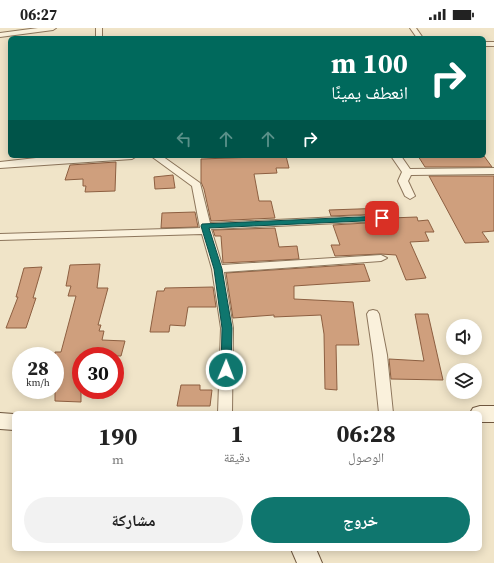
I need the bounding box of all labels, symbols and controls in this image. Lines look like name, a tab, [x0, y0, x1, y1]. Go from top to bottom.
text: 06:27	[20, 4, 57, 25]
text: 100 m	[331, 44, 408, 82]
icon: right	[422, 52, 474, 104]
text: انعطف يمينًا	[331, 80, 408, 105]
icon: left	[173, 128, 195, 150]
icon: ahead	[215, 128, 237, 150]
icon: ahead	[257, 128, 279, 150]
icon: right	[299, 128, 321, 150]
pin	[365, 201, 399, 235]
icon: arrive	[371, 207, 393, 229]
map controls	[446, 319, 482, 399]
button: sound	[446, 319, 482, 355]
speed limit sign: 30	[72, 347, 124, 399]
position arrow	[205, 349, 247, 391]
text: 28	[27, 354, 49, 382]
button: layers	[446, 363, 482, 399]
text: km/h	[26, 376, 50, 389]
text: 1	[230, 417, 243, 450]
text: 06:28	[336, 417, 396, 450]
text: 190	[98, 420, 137, 453]
text: دقيقة	[224, 449, 250, 466]
text: الوصول	[348, 449, 384, 466]
text: m	[112, 451, 124, 468]
button: مشاركة	[24, 497, 243, 543]
button: خروج	[251, 497, 470, 543]

